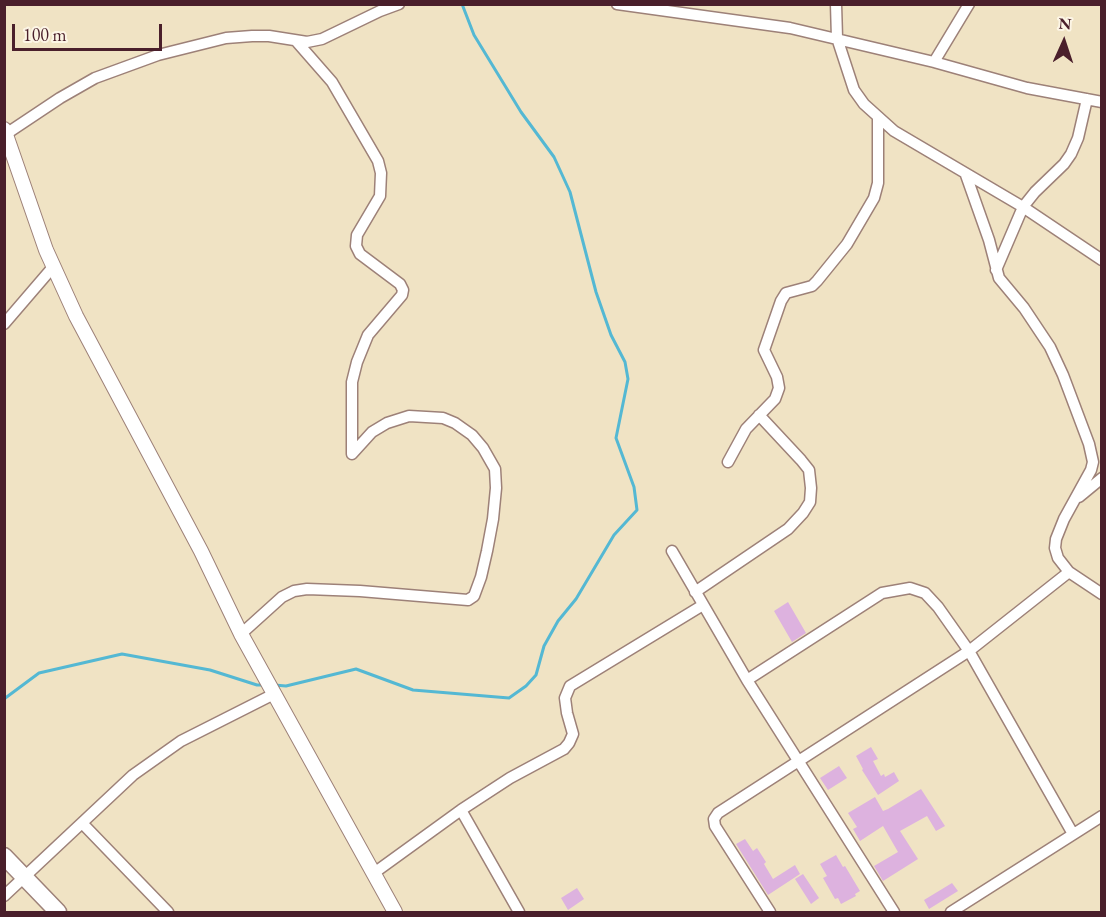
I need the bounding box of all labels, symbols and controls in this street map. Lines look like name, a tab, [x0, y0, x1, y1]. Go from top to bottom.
scale bar	[15, 12, 165, 50]
north arrow	[1034, 12, 1094, 72]
text: N	[1058, 13, 1072, 34]
text: 100 m	[23, 23, 67, 46]

